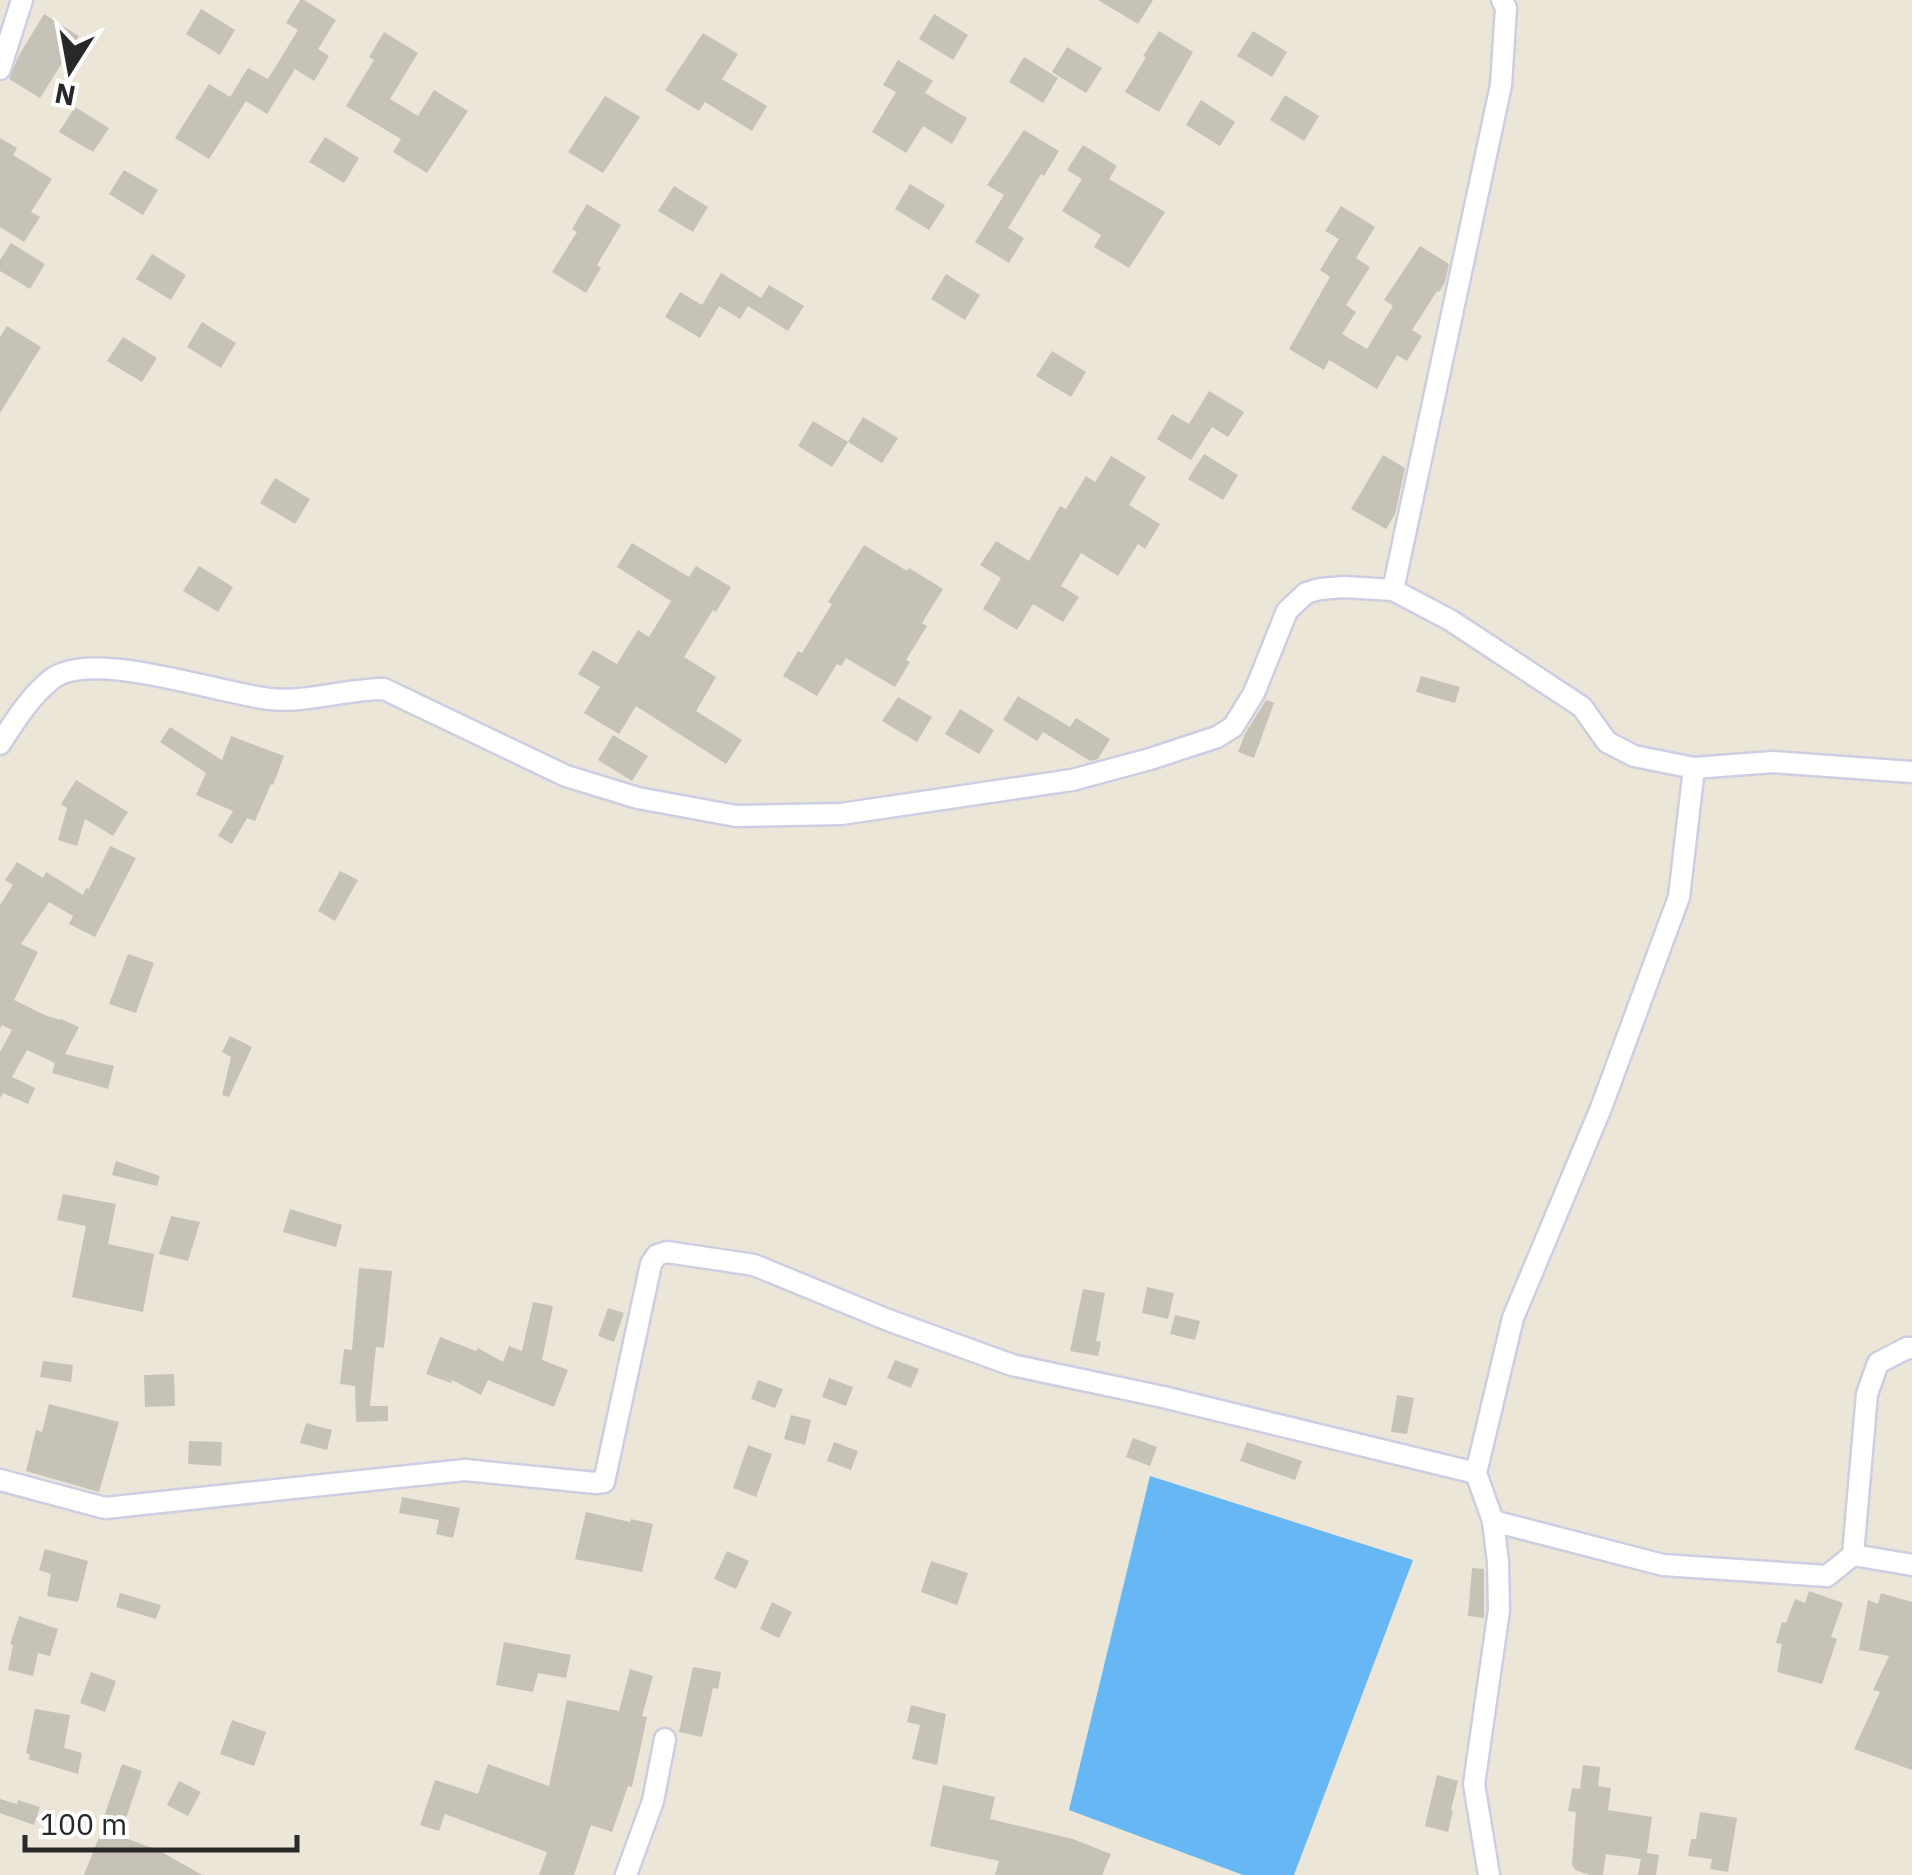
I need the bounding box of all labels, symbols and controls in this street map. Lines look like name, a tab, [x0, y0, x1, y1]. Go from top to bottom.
north arrow	[20, 20, 120, 120]
text: N	[52, 75, 79, 115]
scale bar	[25, 1790, 298, 1852]
text: 100 m	[40, 1804, 127, 1843]

